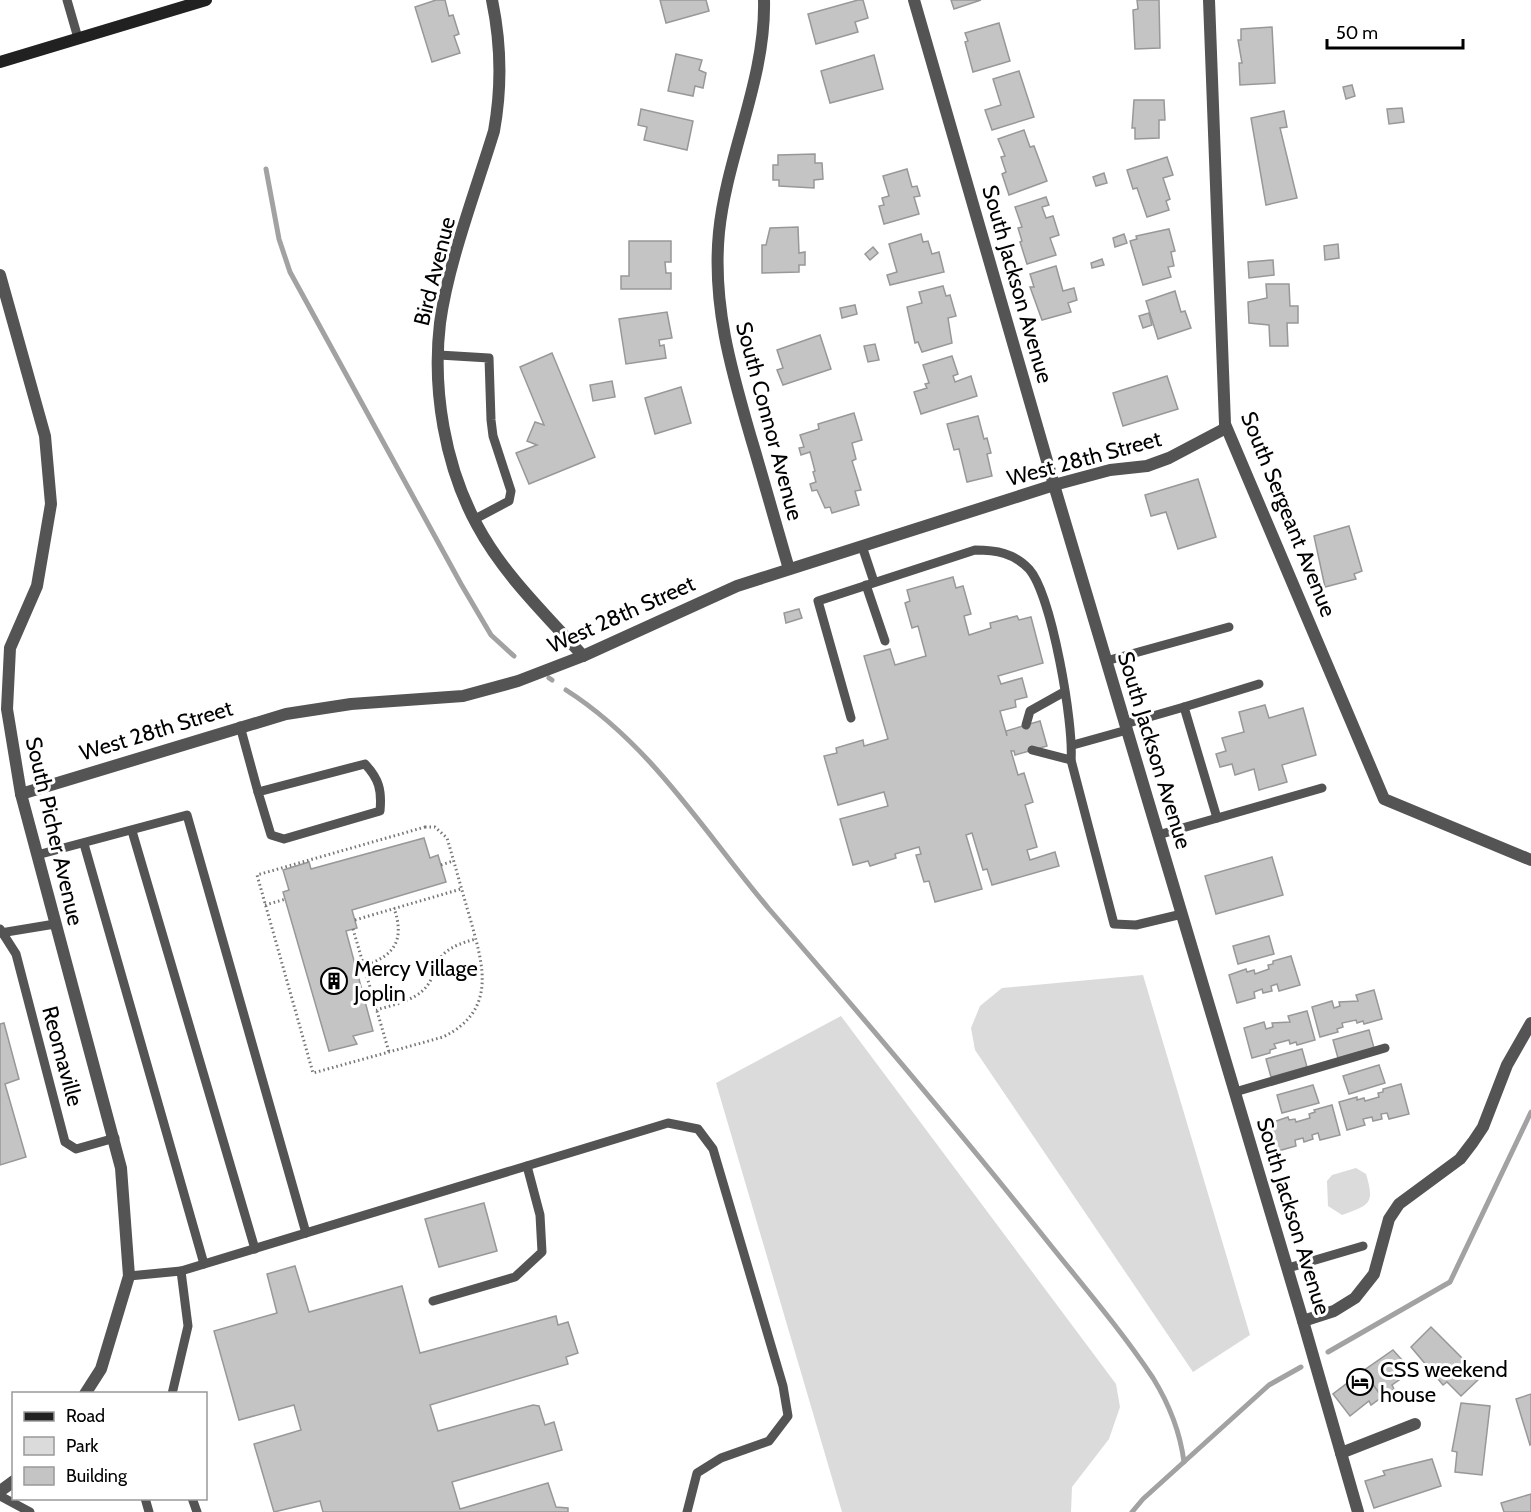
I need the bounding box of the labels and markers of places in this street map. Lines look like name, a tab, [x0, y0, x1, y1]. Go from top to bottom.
place label: Mercy Village Joplin	[353, 955, 478, 1007]
building icon: Mercy Village Joplin	[319, 966, 349, 996]
place label: CSS weekend house	[1380, 1356, 1508, 1408]
hotel icon: CSS weekend house	[1345, 1367, 1375, 1397]

